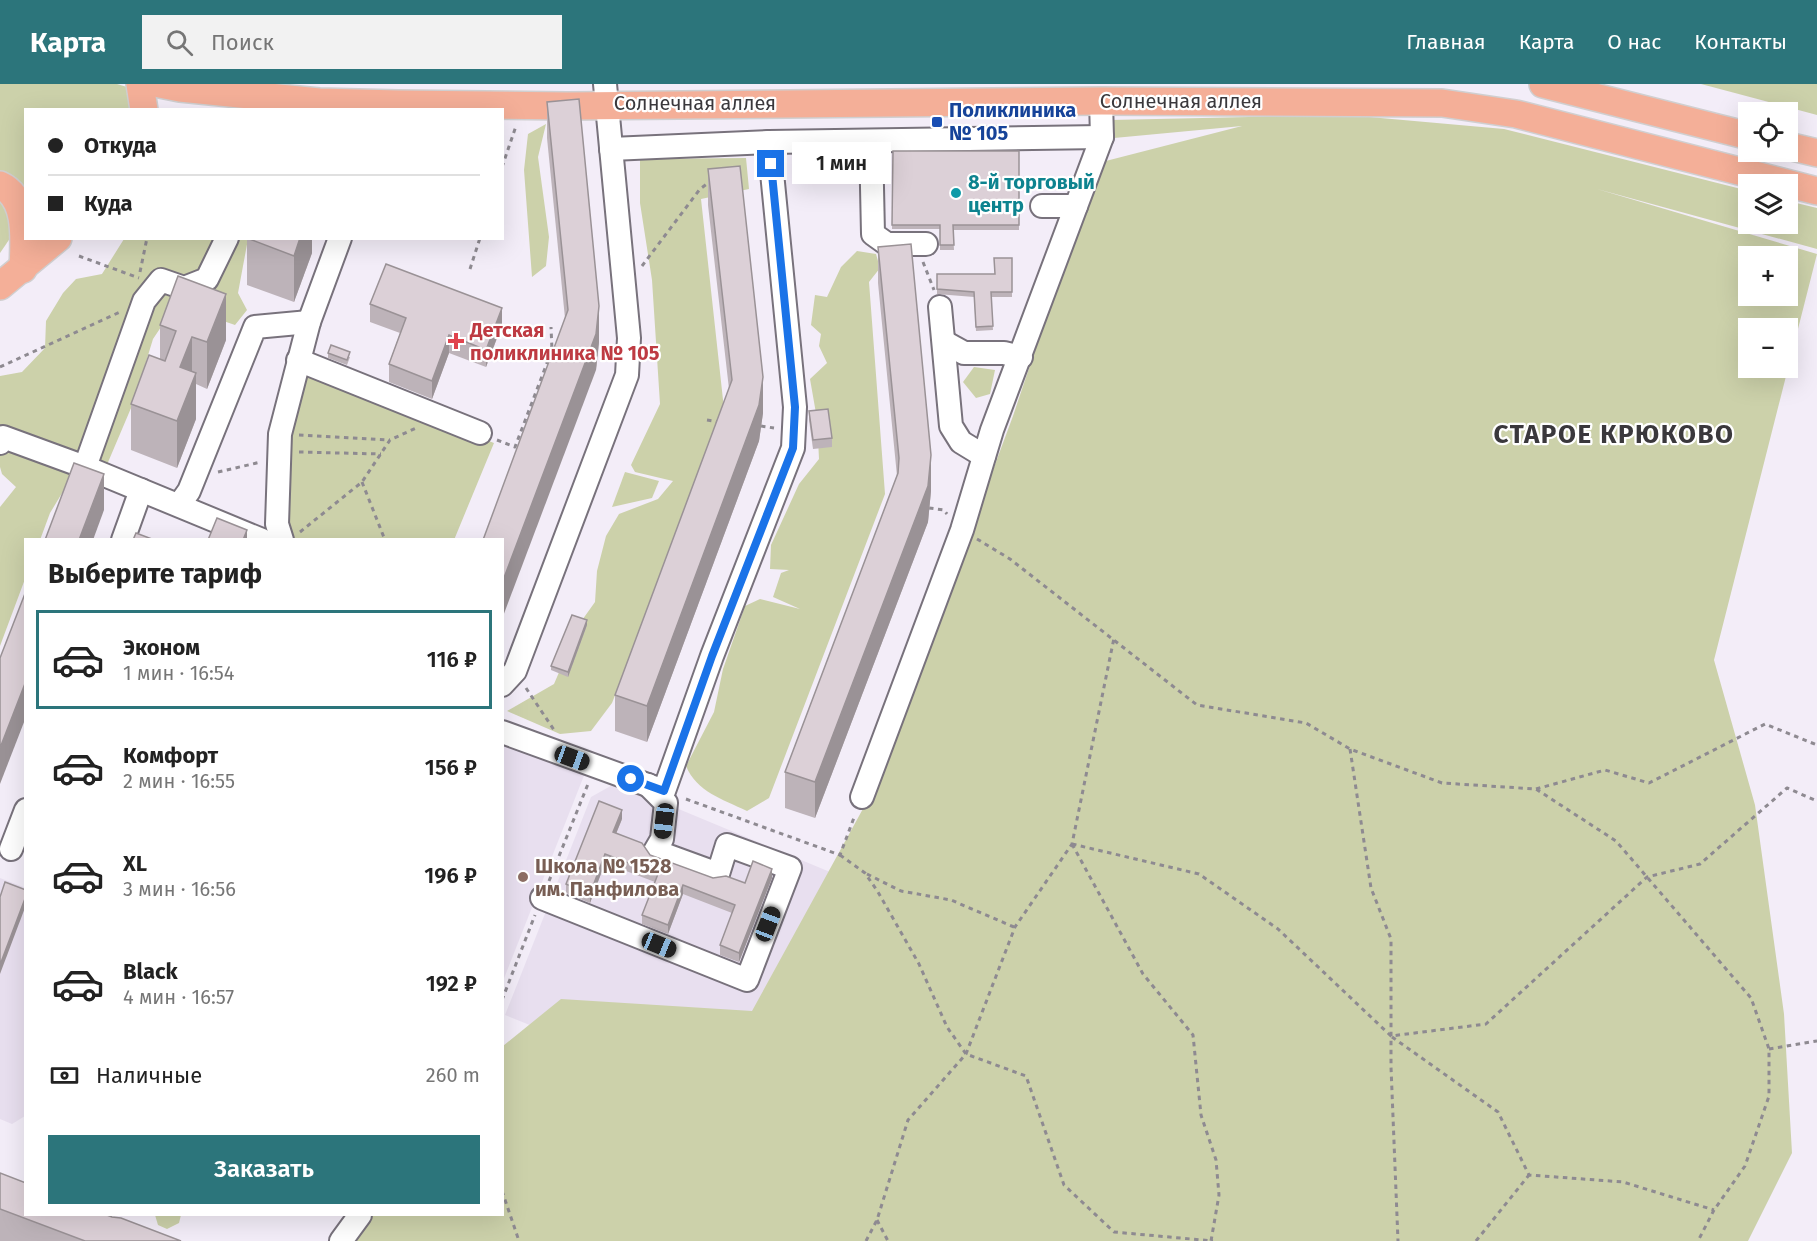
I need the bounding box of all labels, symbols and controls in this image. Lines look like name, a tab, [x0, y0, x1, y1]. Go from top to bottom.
search box	[142, 15, 562, 69]
text: Карта	[30, 26, 106, 59]
icon: search	[163, 26, 196, 59]
text: Поиск	[211, 29, 274, 56]
text: Главная	[1406, 29, 1486, 55]
text: Карта	[1519, 29, 1574, 55]
text: О нас	[1607, 29, 1661, 55]
text: Контакты	[1694, 29, 1787, 55]
street label: Солнечная аллея	[1100, 89, 1262, 113]
street label: Солнечная аллея	[614, 91, 776, 115]
place label: Поликлиника № 105	[949, 98, 1076, 145]
map controls	[1738, 102, 1798, 378]
button: locate	[1738, 102, 1798, 162]
marker: Поликлиника № 105	[930, 115, 944, 129]
text: Откуда	[84, 132, 157, 159]
callout: 1 мин	[792, 143, 891, 185]
route end	[757, 150, 784, 177]
text: 1 мин	[816, 151, 867, 175]
place label: 8-й торговый центр	[968, 170, 1095, 217]
button: layers	[1738, 174, 1798, 234]
marker: 8-й торговый центр	[949, 186, 963, 200]
text: Куда	[84, 190, 133, 217]
button: +	[1738, 246, 1798, 306]
place label: Детская поликлиника № 105	[469, 318, 660, 365]
button: −	[1738, 318, 1798, 378]
marker: Детская поликлиника № 105	[447, 332, 465, 350]
district label: СТАРОЕ КРЮКОВО	[1494, 419, 1734, 450]
text: Выберите тариф	[48, 558, 262, 590]
icon: car	[51, 633, 105, 687]
text: Эконом	[123, 634, 200, 661]
text: 116 ₽	[427, 646, 477, 673]
text: 1 мин · 16:54	[123, 661, 235, 685]
icon: car	[51, 741, 105, 795]
text: Комфорт	[123, 742, 218, 769]
car	[552, 743, 592, 773]
text: 156 ₽	[425, 754, 477, 781]
route start	[617, 765, 644, 792]
text: 2 мин · 16:55	[123, 769, 235, 793]
car	[653, 802, 675, 840]
icon: car	[51, 849, 105, 903]
text: XL	[123, 850, 147, 877]
place label: Школа № 1528 им. Панфилова	[535, 854, 679, 901]
text: 196 ₽	[424, 862, 477, 889]
marker: Школа № 1528 им. Панфилова	[516, 870, 530, 884]
text: 3 мин · 16:56	[123, 877, 236, 901]
car	[753, 904, 783, 944]
car	[639, 930, 679, 960]
icon: car	[51, 957, 105, 1011]
text: Black	[123, 958, 178, 985]
text: 192 ₽	[426, 970, 477, 997]
text: 4 мин · 16:57	[123, 985, 234, 1009]
icon: cash	[48, 1059, 81, 1092]
text: Наличные	[96, 1062, 202, 1089]
text: 260 m	[426, 1063, 480, 1087]
button: Заказать	[48, 1135, 480, 1204]

